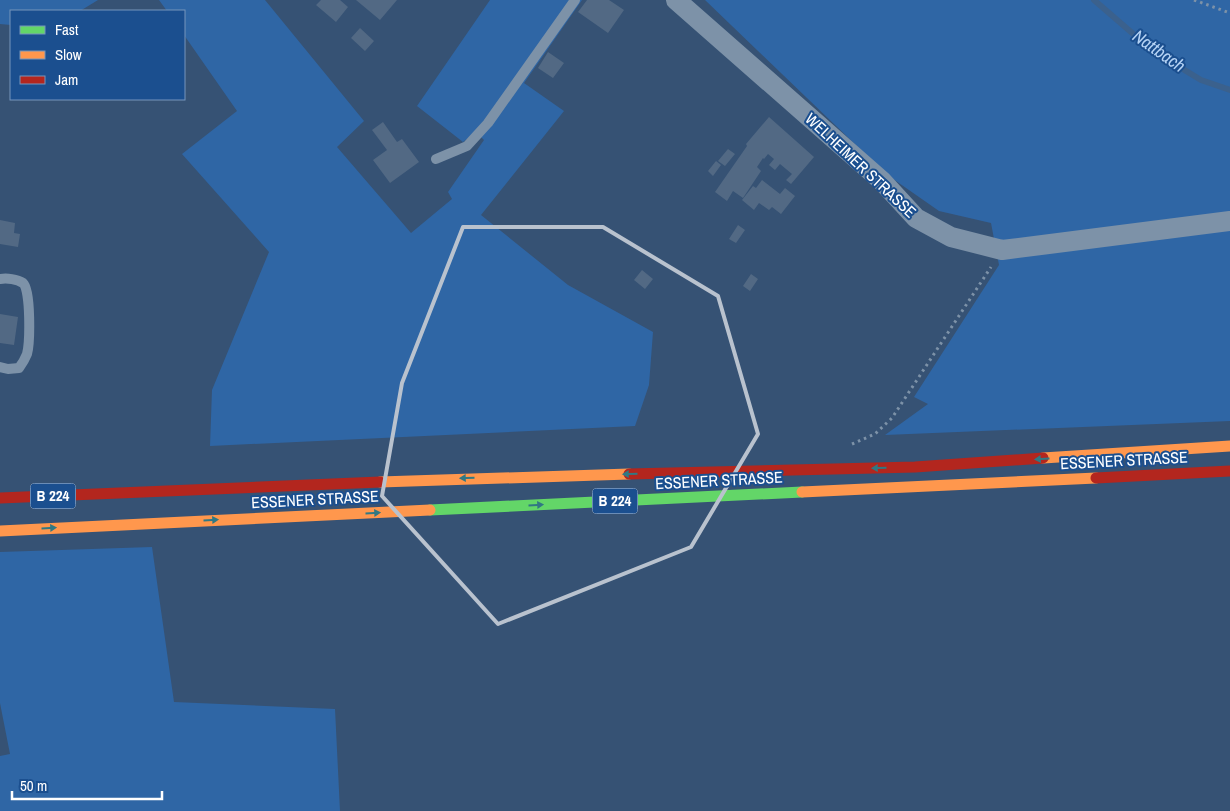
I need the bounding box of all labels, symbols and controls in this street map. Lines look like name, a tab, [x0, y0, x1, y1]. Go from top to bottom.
legend	[10, 10, 185, 100]
text: Fast	[55, 19, 79, 40]
water label: Nattbach	[1128, 23, 1191, 78]
text: Slow	[55, 44, 82, 65]
text: Jam	[55, 69, 78, 90]
street label: WELHEIMER STRASSE	[801, 108, 921, 222]
street label: ESSENER STRASSE	[1060, 446, 1188, 474]
one-way arrow	[1033, 455, 1049, 463]
one-way arrow	[871, 464, 887, 472]
street label: ESSENER STRASSE	[655, 466, 783, 494]
one-way arrow	[621, 470, 637, 478]
one-way arrow	[459, 474, 475, 482]
road number: B 224	[30, 484, 76, 508]
street label: ESSENER STRASSE	[251, 485, 379, 513]
road number: B 224	[592, 488, 638, 514]
one-way arrow	[528, 500, 544, 508]
one-way arrow	[366, 508, 382, 516]
one-way arrow	[203, 516, 219, 524]
one-way arrow	[41, 524, 57, 532]
scale bar	[12, 768, 162, 800]
text: 50 m	[20, 775, 47, 796]

